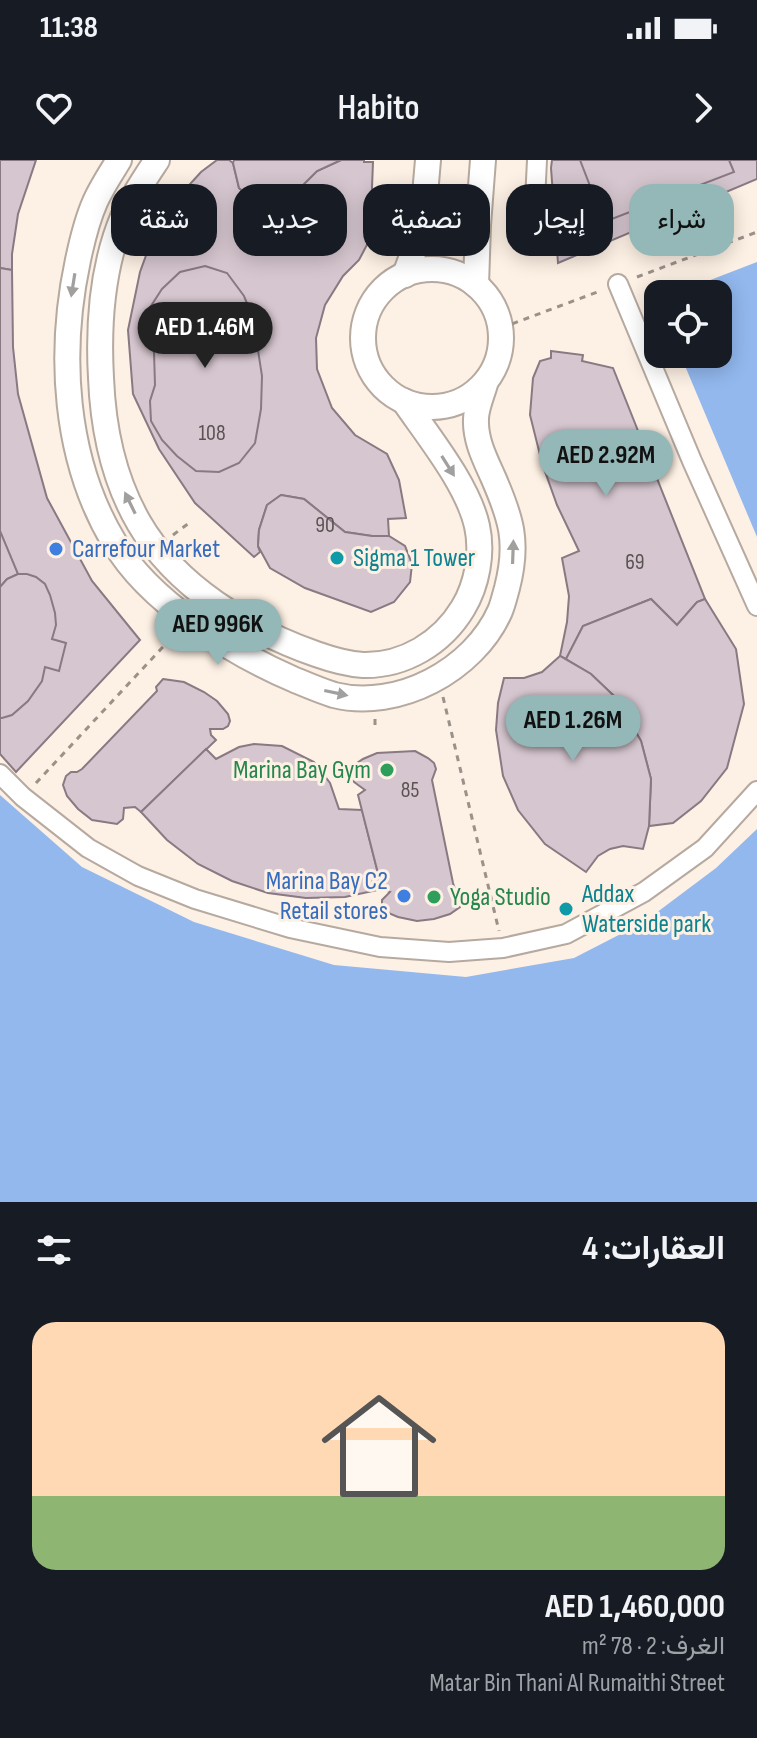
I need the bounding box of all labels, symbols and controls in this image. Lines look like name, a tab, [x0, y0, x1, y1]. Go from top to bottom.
text: 11:38	[40, 10, 98, 46]
icon: heart	[32, 86, 76, 130]
icon: forward	[681, 86, 725, 130]
text: Habito	[337, 87, 420, 130]
chip: شقة	[111, 184, 217, 256]
chip: جديد	[233, 184, 347, 256]
chip: تصفية	[363, 184, 490, 256]
chip: إيجار	[506, 184, 613, 256]
chip: شراء	[629, 184, 734, 256]
one-way arrow	[66, 272, 79, 297]
map controls	[644, 280, 732, 368]
button: locate	[644, 280, 732, 368]
pin: AED 1.46M	[113, 302, 297, 370]
text: AED 1.46M	[156, 312, 254, 343]
house number: 108	[198, 420, 226, 447]
pin: AED 2.92M	[514, 430, 698, 498]
text: AED 2.92M	[557, 440, 655, 471]
one-way arrow	[440, 455, 454, 477]
one-way arrow	[123, 492, 137, 515]
house number: 90	[315, 512, 335, 539]
place label: Carrefour Market	[72, 534, 220, 565]
one-way arrow	[506, 538, 519, 564]
marker: Carrefour Market	[47, 540, 65, 558]
place label: Sigma 1 Tower	[353, 543, 476, 574]
marker: Sigma 1 Tower	[328, 549, 346, 567]
house number: 69	[625, 549, 645, 576]
pin: AED 996K	[135, 599, 301, 667]
text: AED 996K	[173, 609, 263, 640]
one-way arrow	[323, 687, 348, 700]
pin: AED 1.26M	[481, 695, 665, 763]
text: AED 1.26M	[524, 705, 622, 736]
place label: Marina Bay Gym	[233, 755, 371, 786]
marker: Marina Bay Gym	[378, 761, 396, 779]
house number: 85	[401, 777, 419, 804]
place label: Marina Bay C2 Retail stores	[266, 866, 388, 927]
place label: Addax Waterside park	[581, 879, 711, 940]
place label: Yoga Studio	[450, 882, 551, 913]
marker: Marina Bay C2 Retail stores	[395, 887, 413, 905]
marker: Yoga Studio	[425, 888, 443, 906]
marker: Addax Waterside park	[557, 900, 575, 918]
icon: filters	[32, 1228, 76, 1272]
text: العقارات: 4	[582, 1228, 725, 1269]
icon: home	[307, 1374, 451, 1518]
text: AED 1,460,000	[545, 1586, 725, 1627]
text: الغرف: 2 · 78 m²	[582, 1631, 725, 1662]
text: Matar Bin Thani Al Rumaithi Street	[429, 1668, 725, 1699]

